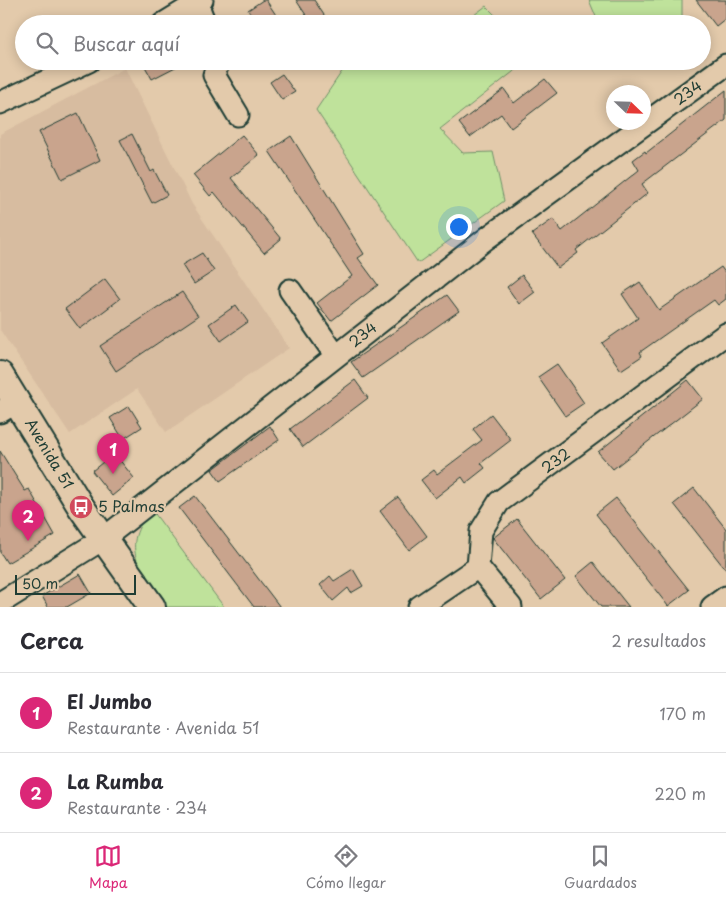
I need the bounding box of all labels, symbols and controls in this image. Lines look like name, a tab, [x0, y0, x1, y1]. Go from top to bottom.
search box	[15, 15, 711, 70]
icon: search	[33, 29, 61, 57]
text: Buscar aquí	[73, 29, 180, 57]
street label: 234	[668, 74, 706, 110]
north arrow	[606, 85, 651, 130]
your location	[446, 214, 472, 240]
street label: 234	[343, 315, 381, 352]
street label: Avenida 51	[20, 414, 80, 493]
pin: 1	[97, 433, 129, 474]
street label: 232	[536, 441, 574, 478]
bus stop icon: 5 Palmas	[68, 494, 94, 520]
place label: 5 Palmas	[98, 494, 164, 517]
pin: 2	[12, 500, 44, 541]
scale bar	[15, 572, 136, 595]
text: 50 m	[22, 573, 58, 594]
text: Cerca	[20, 624, 84, 656]
text: 2 resultados	[612, 628, 706, 652]
text: El Jumbo	[67, 687, 152, 715]
text: 1	[32, 701, 40, 725]
text: 170 m	[660, 701, 706, 725]
text: Restaurante · Avenida 51	[67, 715, 259, 739]
text: La Rumba	[67, 767, 164, 795]
text: 2	[30, 781, 42, 805]
text: 220 m	[655, 781, 706, 805]
text: Restaurante · 234	[67, 795, 207, 819]
tab: Mapa	[89, 842, 128, 893]
tab: Cómo llegar	[306, 842, 386, 893]
tab: Guardados	[564, 842, 637, 893]

